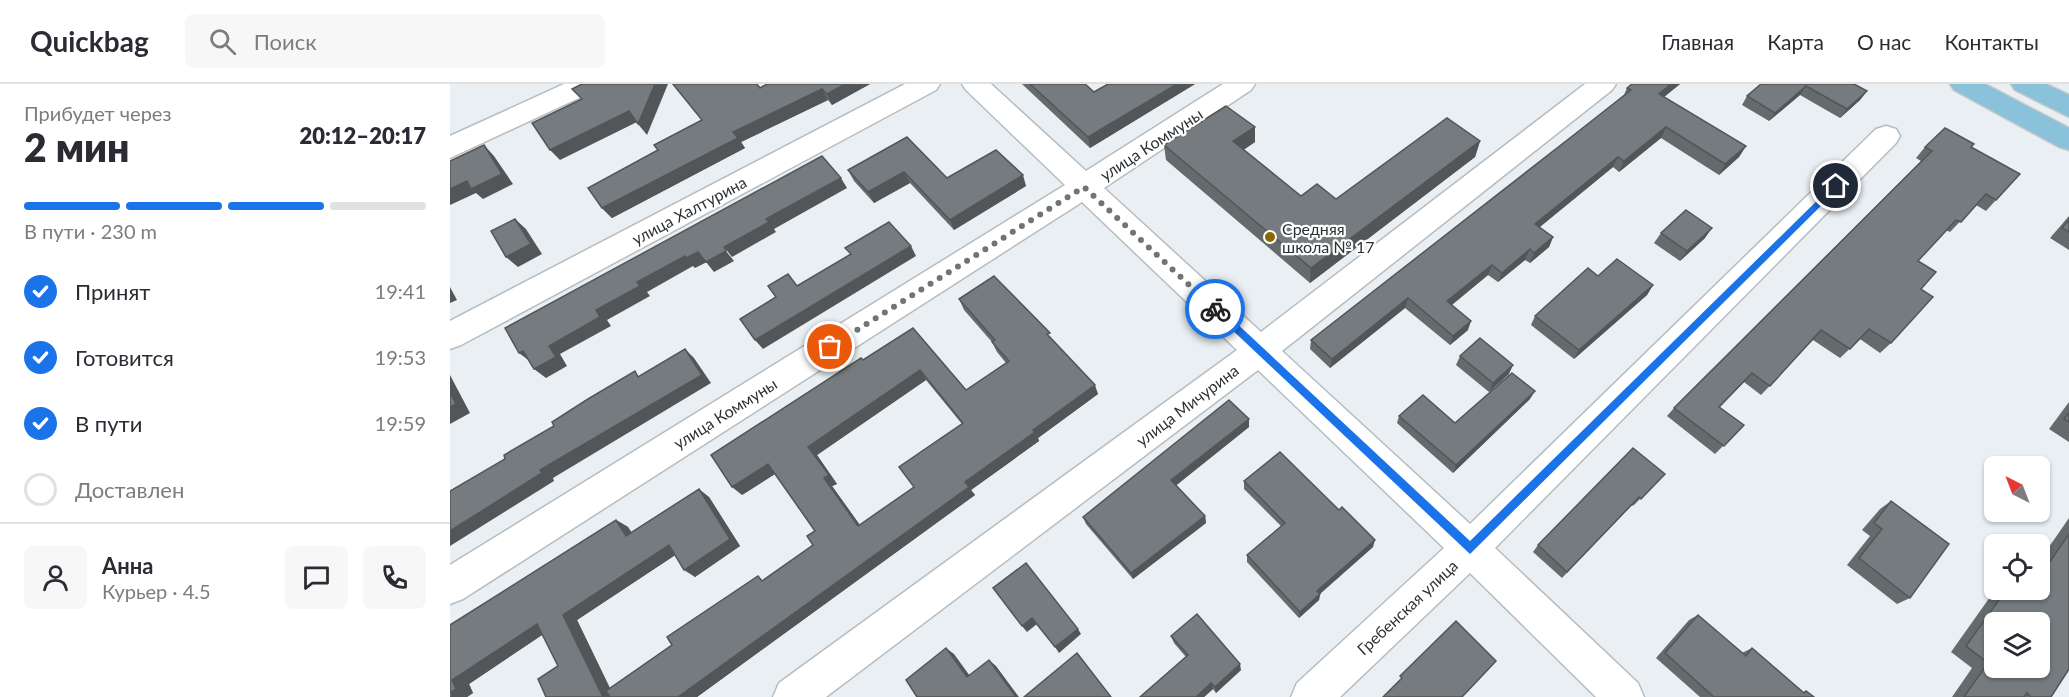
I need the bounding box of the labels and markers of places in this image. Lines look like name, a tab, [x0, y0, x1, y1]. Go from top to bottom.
pin	[1810, 160, 1861, 211]
place label: Средняя школа № 17	[1282, 219, 1375, 256]
marker: Средняя школа № 17	[1263, 230, 1277, 244]
pin	[804, 321, 855, 372]

